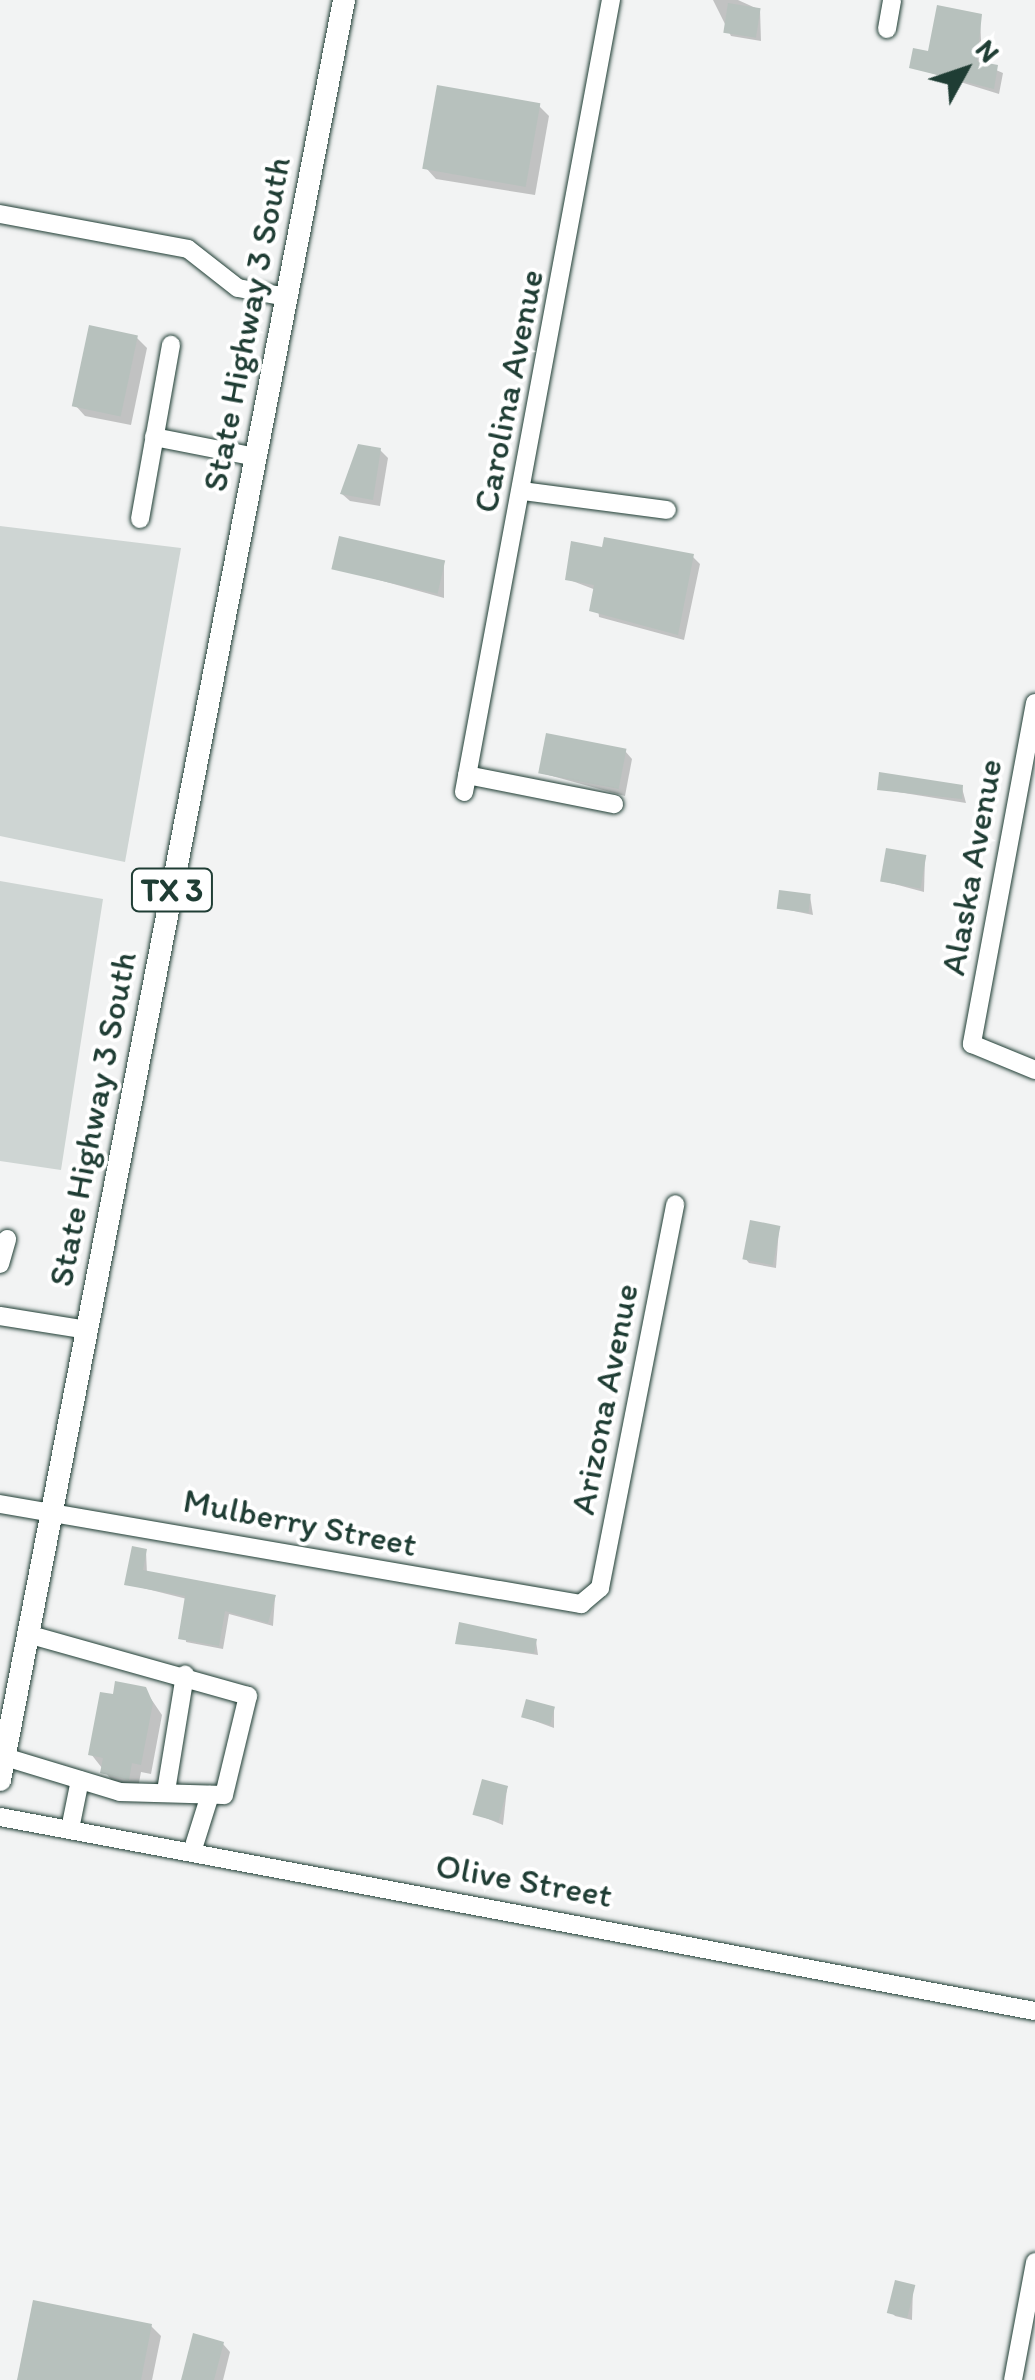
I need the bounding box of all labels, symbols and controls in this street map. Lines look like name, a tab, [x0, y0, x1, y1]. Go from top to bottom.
north arrow	[915, 20, 1015, 120]
text: N	[969, 33, 1007, 69]
street label: State Highway 3 South	[193, 154, 299, 494]
street label: Carolina Avenue	[464, 266, 552, 516]
street label: Alaska Avenue	[931, 756, 1011, 978]
road number: TX 3	[130, 863, 214, 917]
street label: State Highway 3 South	[39, 949, 145, 1289]
street label: Arizona Avenue	[561, 1280, 647, 1518]
street label: Mulberry Street	[180, 1479, 420, 1565]
street label: Olive Street	[433, 1844, 615, 1916]

